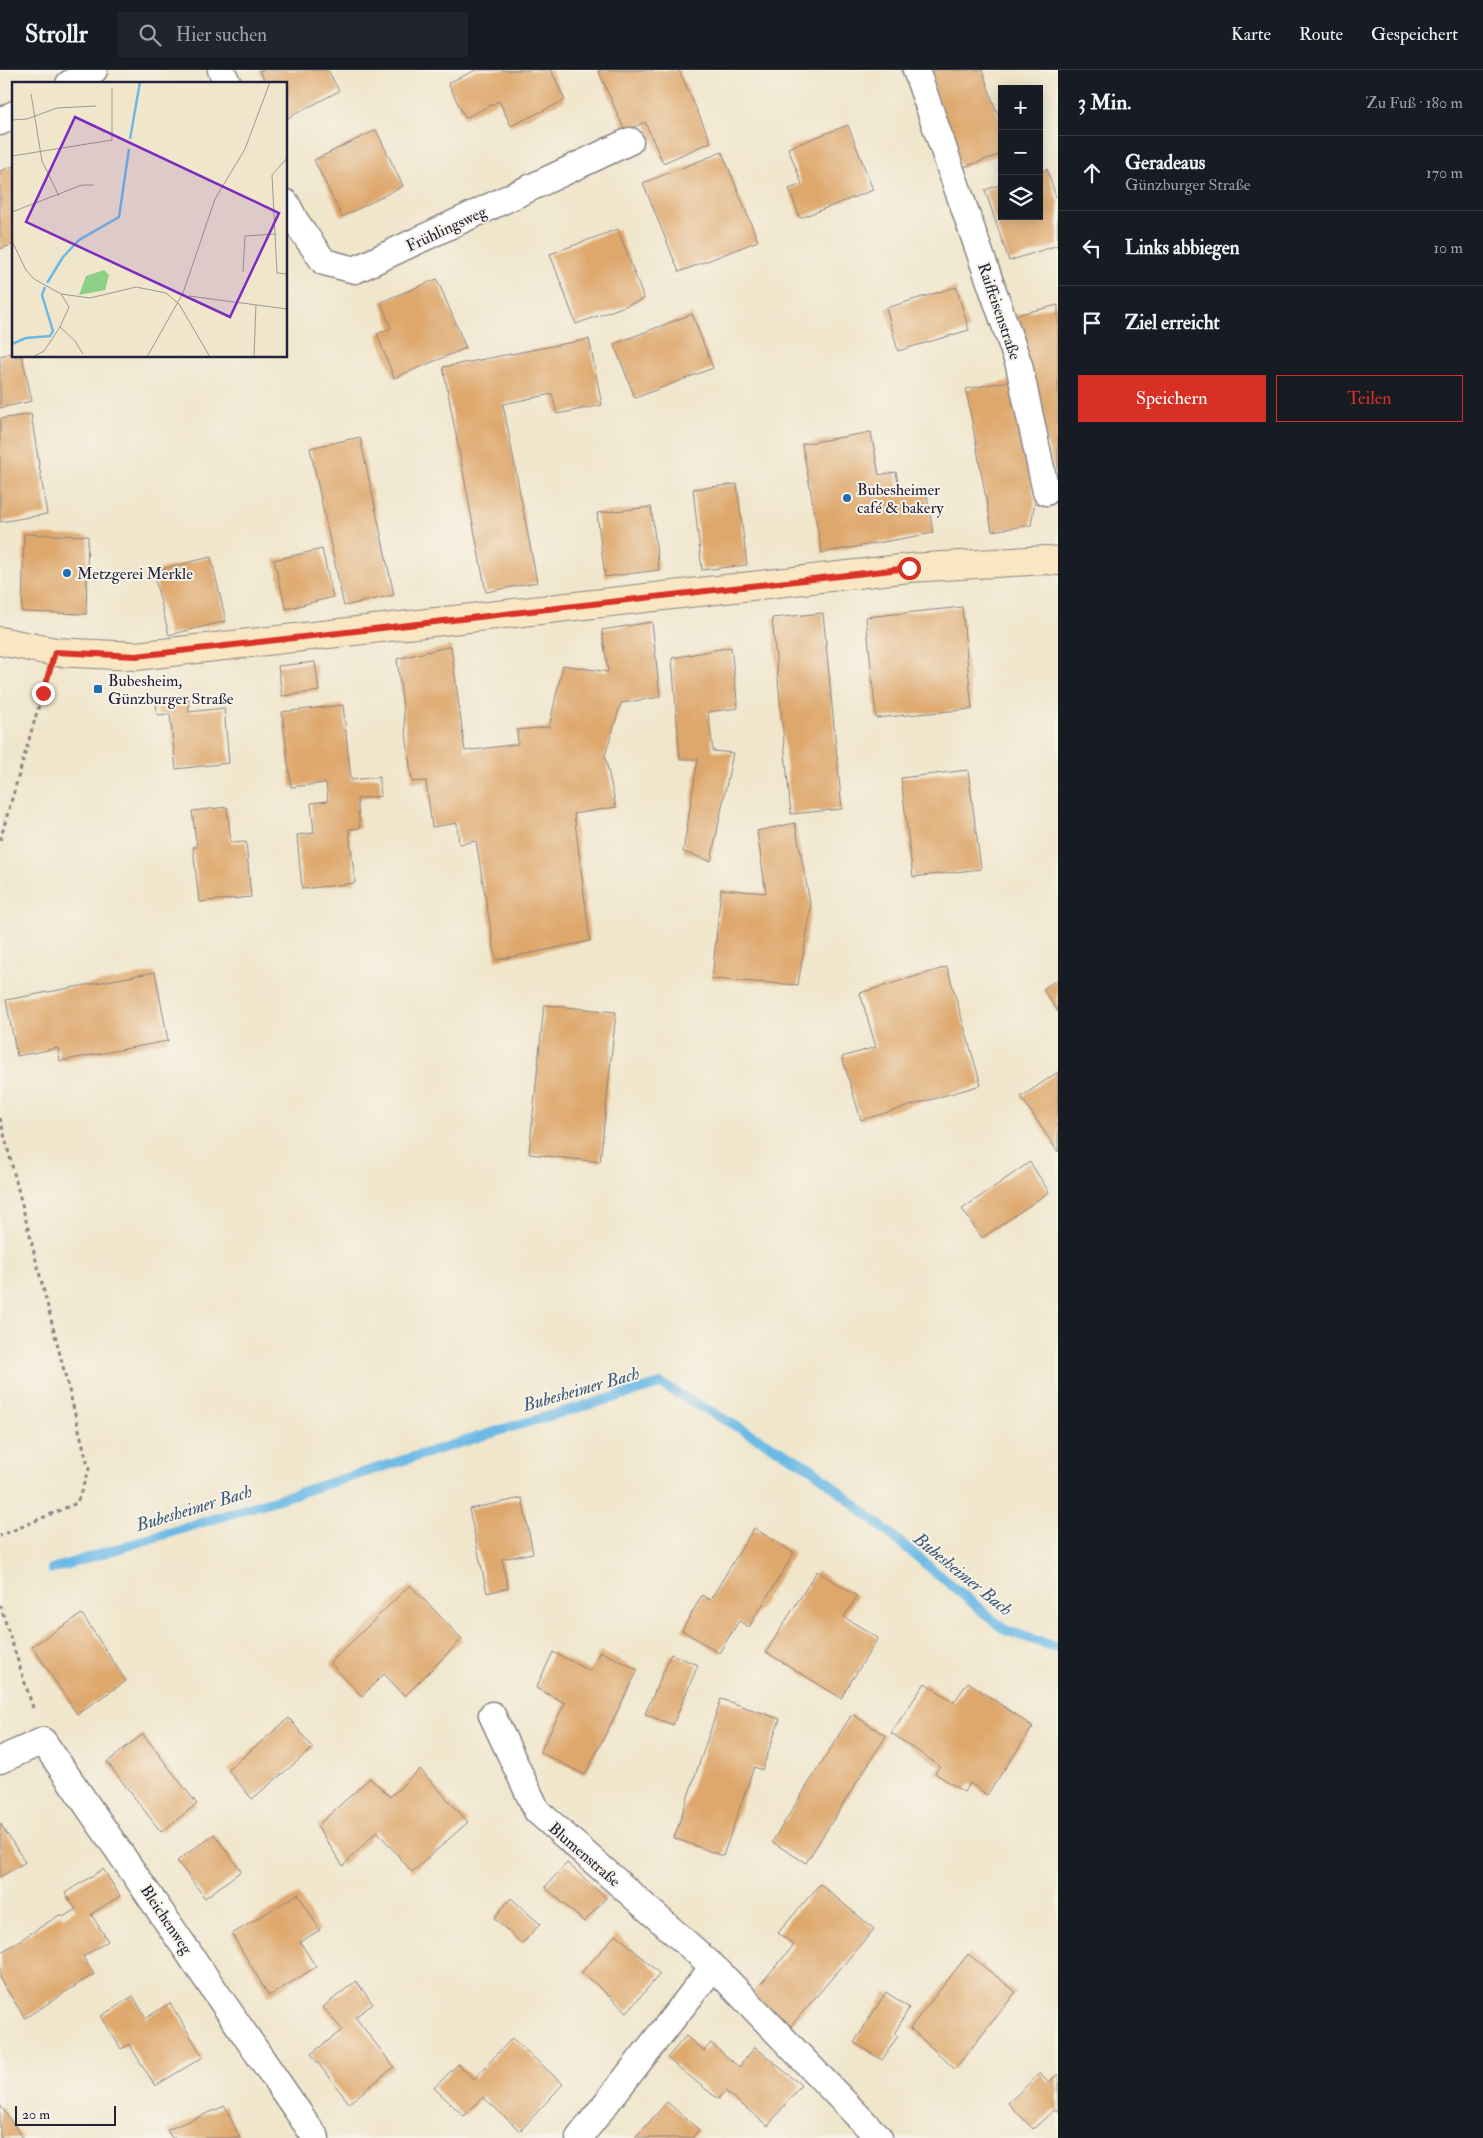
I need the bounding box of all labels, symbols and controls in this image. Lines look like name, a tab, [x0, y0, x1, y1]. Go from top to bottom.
search box	[118, 12, 468, 57]
text: Strollr	[25, 19, 88, 50]
icon: search	[136, 21, 164, 49]
text: Hier suchen	[176, 23, 267, 47]
text: Karte	[1231, 23, 1271, 46]
text: Route	[1299, 23, 1343, 46]
text: Gespeichert	[1371, 23, 1458, 46]
inset map	[12, 82, 288, 358]
map controls	[998, 85, 1043, 220]
button: +	[998, 85, 1043, 130]
text: 3 Min.	[1078, 89, 1131, 116]
text: Zu Fuß · 180 m	[1366, 93, 1463, 113]
button: −	[998, 130, 1043, 175]
text: Geradeaus	[1125, 151, 1205, 175]
icon: ahead	[1078, 159, 1106, 187]
text: 170 m	[1426, 163, 1463, 183]
button: layers	[998, 175, 1043, 220]
text: Günzburger Straße	[1125, 175, 1251, 195]
street label: Frühlingsweg	[403, 201, 491, 256]
icon: left	[1078, 234, 1106, 262]
text: Links abbiegen	[1125, 236, 1239, 260]
text: 10 m	[1433, 238, 1463, 258]
street label: Raiffeisenstraße	[973, 260, 1025, 363]
icon: arrive	[1078, 309, 1106, 337]
text: Ziel erreicht	[1125, 311, 1220, 335]
button: Speichern	[1078, 375, 1266, 422]
button: Teilen	[1276, 375, 1463, 422]
place label: Bubesheimer café & bakery	[857, 480, 944, 518]
marker: Bubesheimer café & bakery	[841, 492, 853, 504]
route start	[898, 557, 921, 580]
place label: Metzgerei Merkle	[77, 564, 193, 584]
marker: Metzgerei Merkle	[61, 567, 73, 579]
place label: Bubesheim, Günzburger Straße	[108, 671, 234, 709]
route end	[32, 682, 55, 705]
marker: Bubesheim, Günzburger Straße	[92, 683, 104, 695]
water label: Bubesheimer Bach	[519, 1362, 642, 1417]
water label: Bubesheimer Bach	[132, 1480, 255, 1537]
water label: Bubesheimer Bach	[908, 1527, 1017, 1621]
street label: Blumenstraße	[544, 1818, 625, 1892]
street label: Bleichenweg	[136, 1881, 197, 1959]
scale bar	[15, 2103, 116, 2126]
text: 20 m	[22, 2106, 50, 2123]

